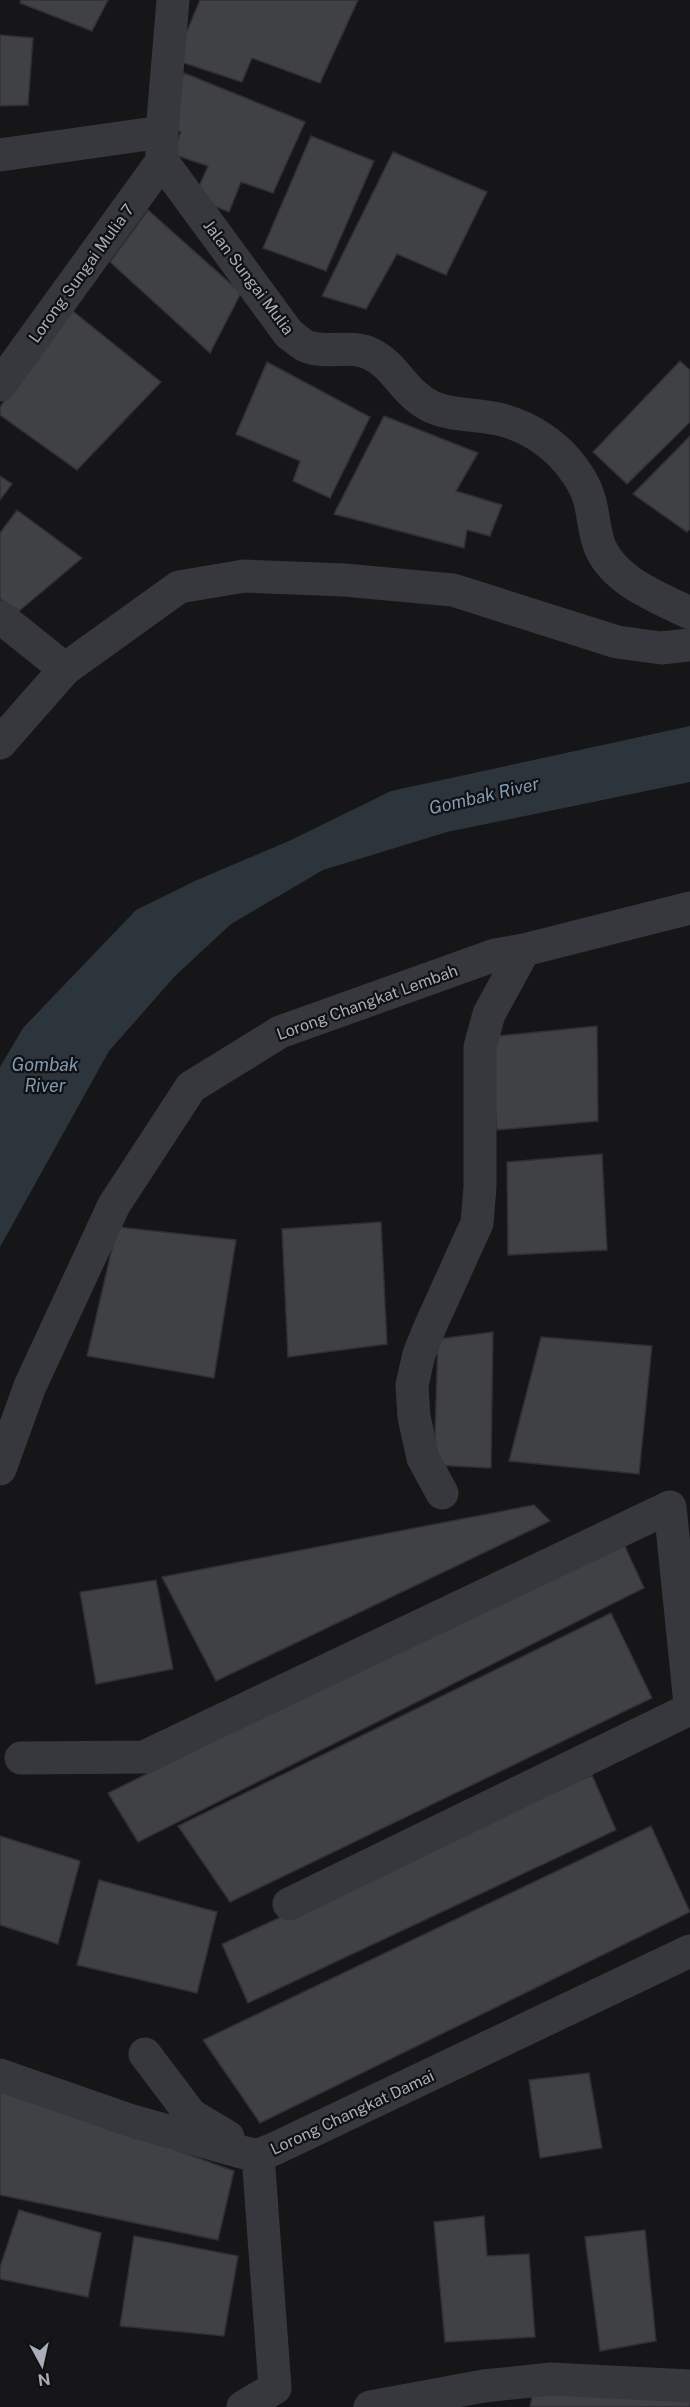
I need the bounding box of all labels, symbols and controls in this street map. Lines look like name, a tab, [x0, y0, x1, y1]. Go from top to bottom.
street label: Lorong Sungai Mulia 7	[25, 200, 138, 346]
street label: Jalan Sungai Mulia	[199, 216, 298, 338]
water label: Gombak River	[427, 773, 541, 818]
street label: Lorong Changkat Lembah	[274, 961, 460, 1044]
water label: Gombak River	[11, 1054, 79, 1096]
street label: Lorong Changkat Damai	[267, 2066, 437, 2159]
north arrow	[12, 2335, 72, 2395]
text: N	[36, 2369, 52, 2390]

